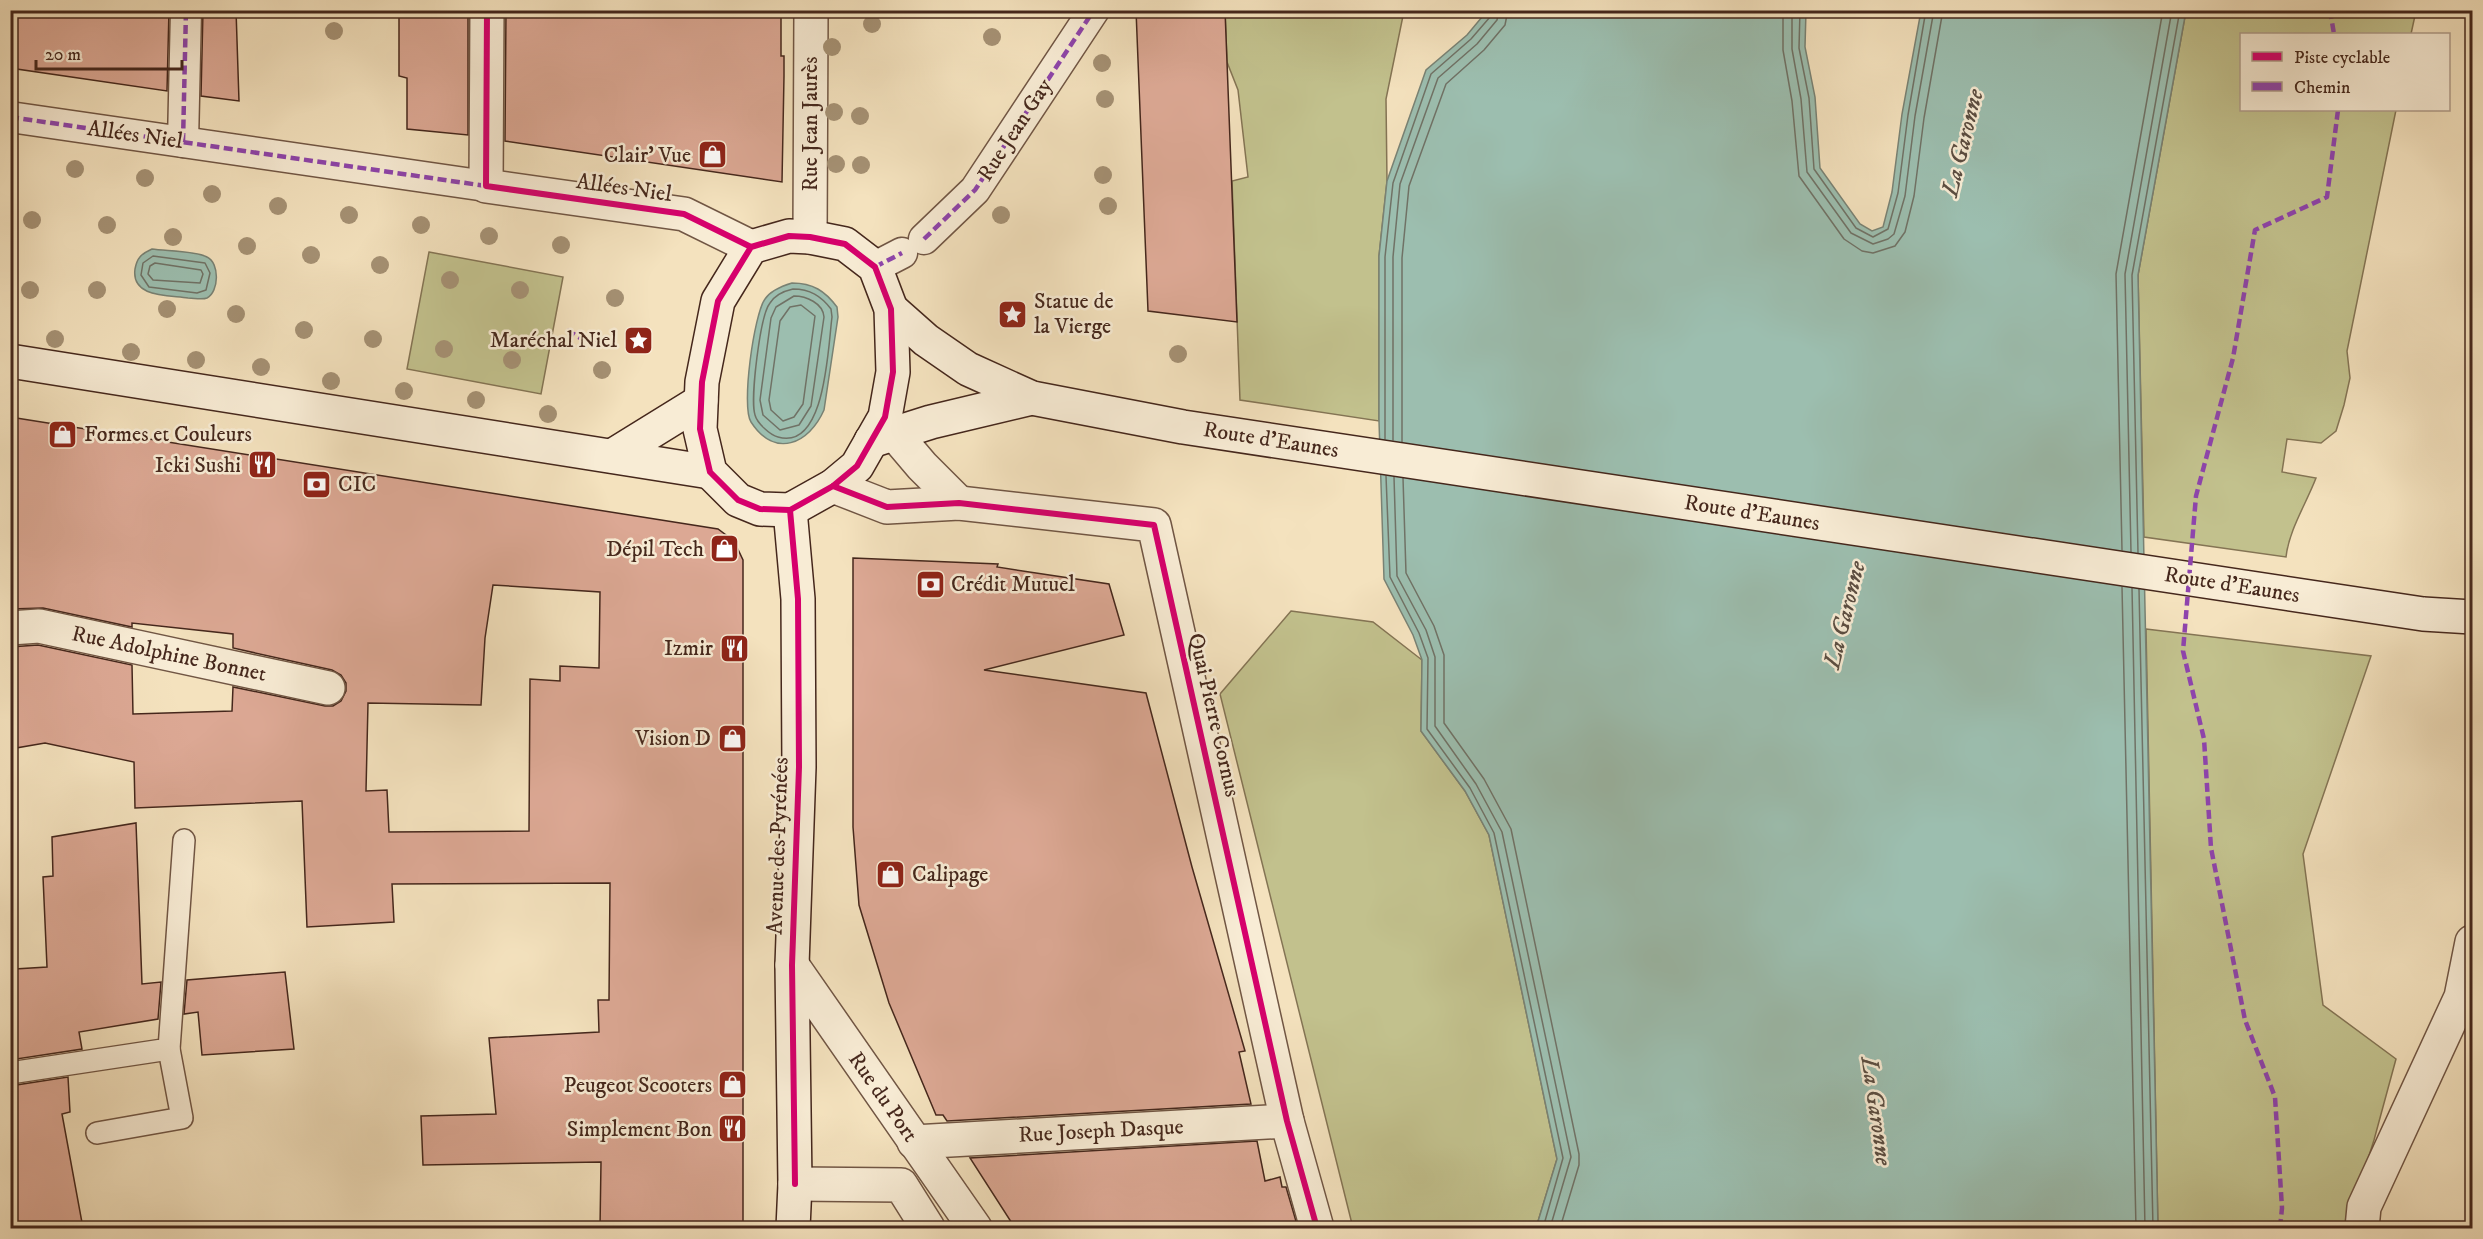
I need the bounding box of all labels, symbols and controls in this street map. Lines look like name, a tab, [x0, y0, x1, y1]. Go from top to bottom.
scale bar	[36, 33, 182, 71]
legend	[2240, 33, 2450, 111]
text: 20 m	[45, 44, 81, 66]
text: Piste cyclable	[2294, 47, 2390, 69]
street label: Rue Jean Jaurès	[797, 56, 824, 192]
street label: Rue Jean Gay	[972, 73, 1059, 186]
text: Chemin	[2294, 77, 2351, 99]
water label: La Garonne	[1935, 86, 1991, 202]
street label: Allées Niel	[85, 115, 185, 155]
shop icon: Clair' Vue	[696, 139, 728, 171]
place label: Clair' Vue	[604, 142, 691, 169]
street label: Allées Niel	[574, 168, 674, 208]
place label: Statue de la Vierge	[1034, 288, 1114, 340]
place icon: Statue de la Vierge	[997, 298, 1029, 330]
place icon: Maréchal Niel	[622, 324, 654, 356]
place label: Maréchal Niel	[490, 327, 617, 354]
street label: Route d'Eaunes	[1201, 416, 1341, 464]
shop icon: Formes et Couleurs	[47, 418, 79, 450]
place label: Formes et Couleurs	[84, 421, 252, 448]
restaurant icon: Icki Sushi	[246, 449, 278, 481]
place label: Icki Sushi	[155, 452, 241, 479]
bank icon: CIC	[301, 468, 333, 500]
place label: CIC	[338, 471, 376, 498]
street label: Route d'Eaunes	[1682, 489, 1822, 537]
shop icon: Dépil Tech	[709, 533, 741, 565]
place label: Dépil Tech	[606, 536, 704, 563]
water label: La Garonne	[1817, 558, 1873, 674]
street label: Route d'Eaunes	[2162, 561, 2302, 609]
bank icon: Crédit Mutuel	[914, 568, 946, 600]
place label: Crédit Mutuel	[951, 571, 1075, 598]
street label: Rue Adolphine Bonnet	[69, 620, 269, 688]
street label: Quai Pierre Cornus	[1182, 630, 1246, 800]
restaurant icon: Izmir	[718, 632, 750, 664]
place label: Izmir	[664, 635, 714, 662]
shop icon: Vision D	[716, 722, 748, 754]
place label: Vision D	[634, 725, 711, 752]
street label: Avenue des Pyrénées	[761, 757, 795, 935]
shop icon: Calipage	[875, 858, 907, 890]
place label: Calipage	[912, 861, 988, 888]
street label: Rue du Port	[842, 1047, 924, 1147]
water label: La Garonne	[1853, 1053, 1899, 1168]
shop icon: Peugeot Scooters	[717, 1069, 749, 1101]
place label: Peugeot Scooters	[563, 1072, 712, 1099]
restaurant icon: Simplement Bon	[717, 1113, 749, 1145]
street label: Rue Joseph Dasque	[1018, 1113, 1184, 1149]
place label: Simplement Bon	[567, 1116, 713, 1143]

